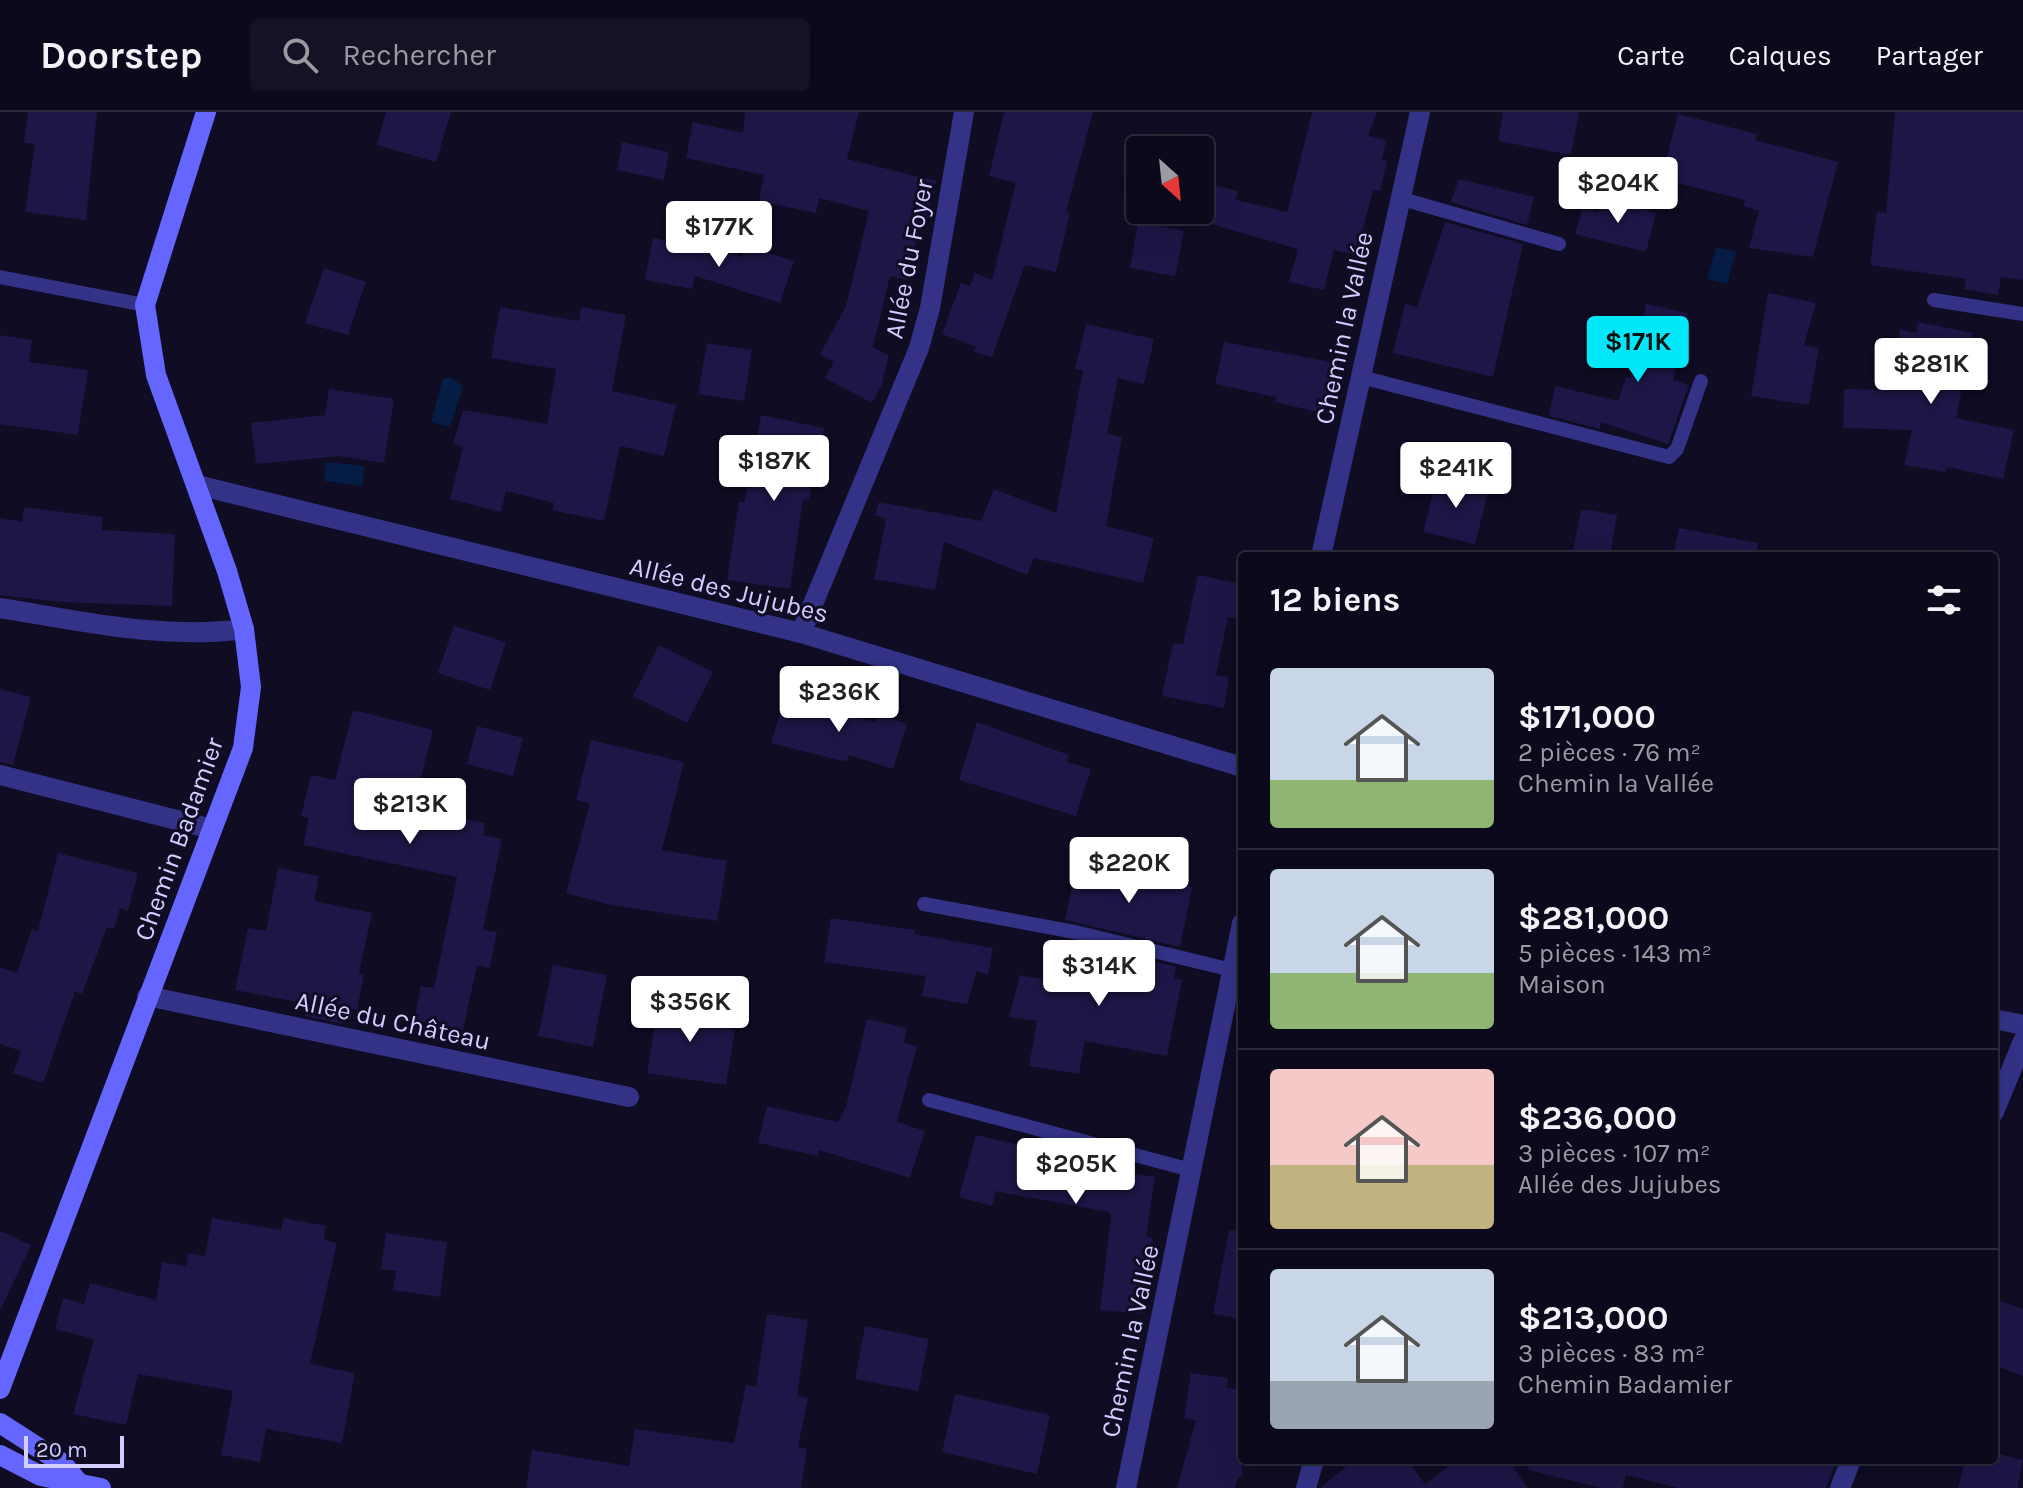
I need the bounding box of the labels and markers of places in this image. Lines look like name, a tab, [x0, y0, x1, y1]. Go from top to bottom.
pin: $204K	[1562, 157, 1674, 225]
pin: $177K	[663, 201, 775, 269]
pin: $171K	[1582, 316, 1694, 384]
pin: $281K	[1875, 338, 1987, 406]
pin: $187K	[718, 435, 830, 503]
pin: $241K	[1400, 442, 1512, 510]
pin: $236K	[783, 666, 895, 734]
pin: $213K	[354, 778, 466, 846]
pin: $220K	[1073, 837, 1185, 905]
pin: $314K	[1043, 940, 1155, 1008]
pin: $356K	[634, 976, 746, 1044]
pin: $205K	[1020, 1138, 1132, 1206]

